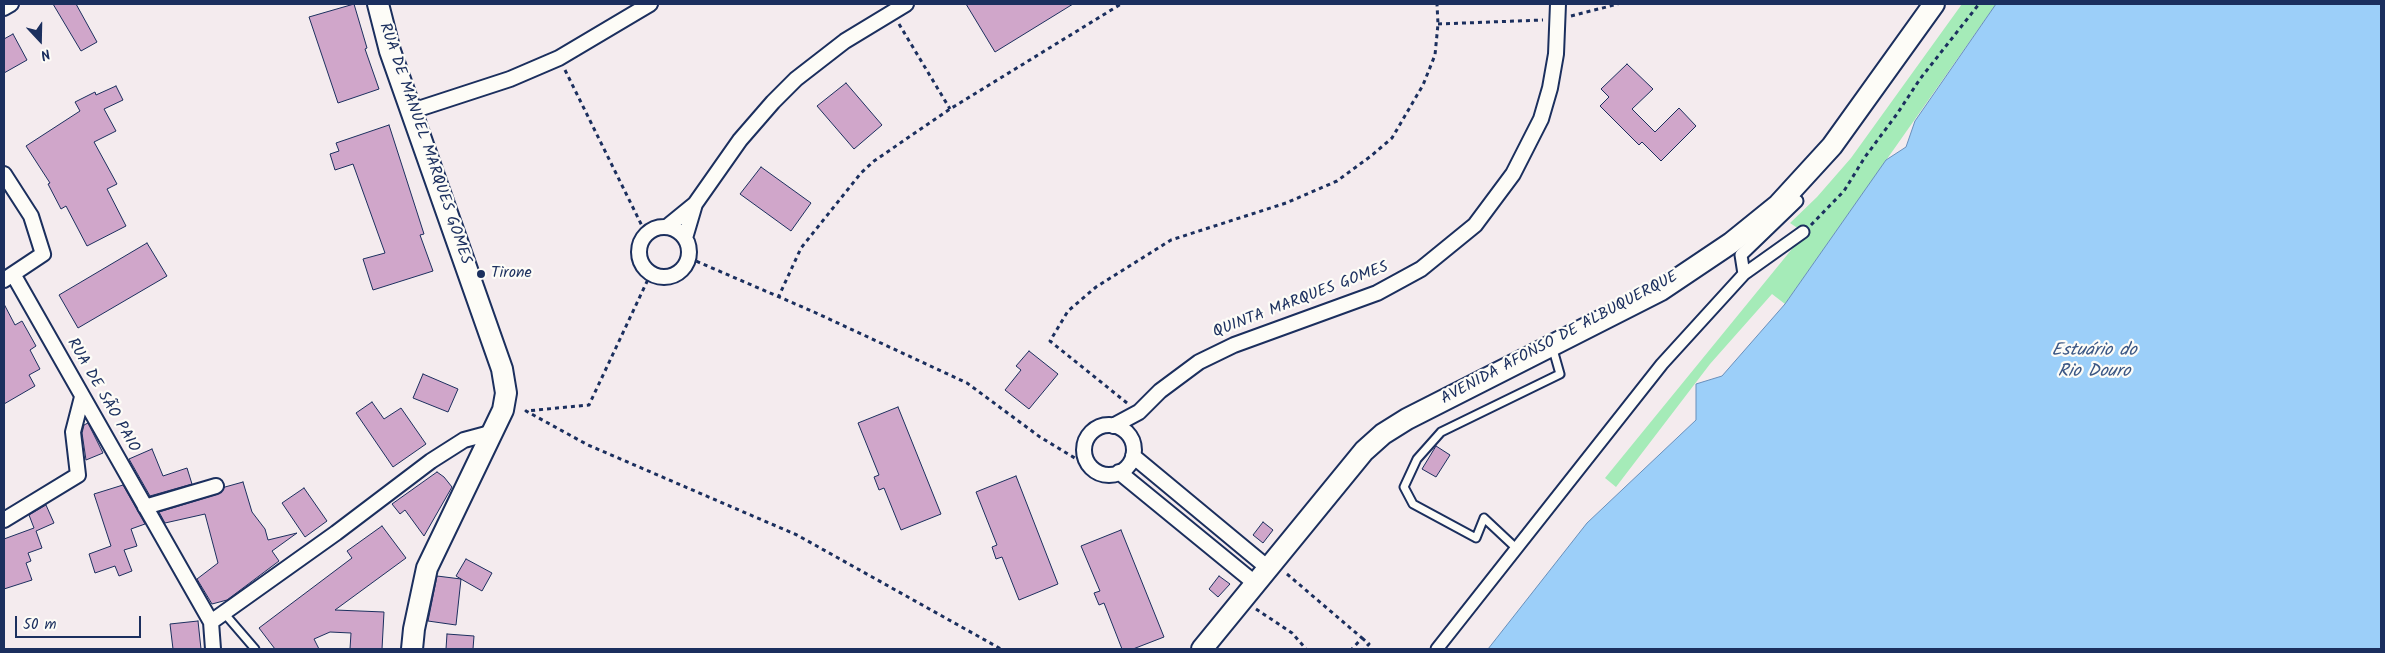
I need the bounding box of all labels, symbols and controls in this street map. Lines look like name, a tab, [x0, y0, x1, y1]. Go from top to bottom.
north arrow	[15, 15, 65, 65]
street label: RUA DE MANUEL MARQUES GOMES	[374, 21, 474, 267]
text: N	[37, 42, 53, 66]
street label: QUINTA MARQUES GOMES	[1211, 259, 1391, 343]
place label: Tirone	[491, 264, 532, 284]
marker: Tirone	[475, 268, 487, 280]
street label: AVENIDA AFONSO DE ALBUQUERQUE	[1438, 268, 1682, 410]
street label: RUA DE SÃO PAIO	[61, 335, 143, 457]
water label: Estuário do Rio Douro	[2051, 341, 2137, 384]
scale bar	[18, 606, 144, 638]
text: 50 m	[23, 613, 57, 637]

